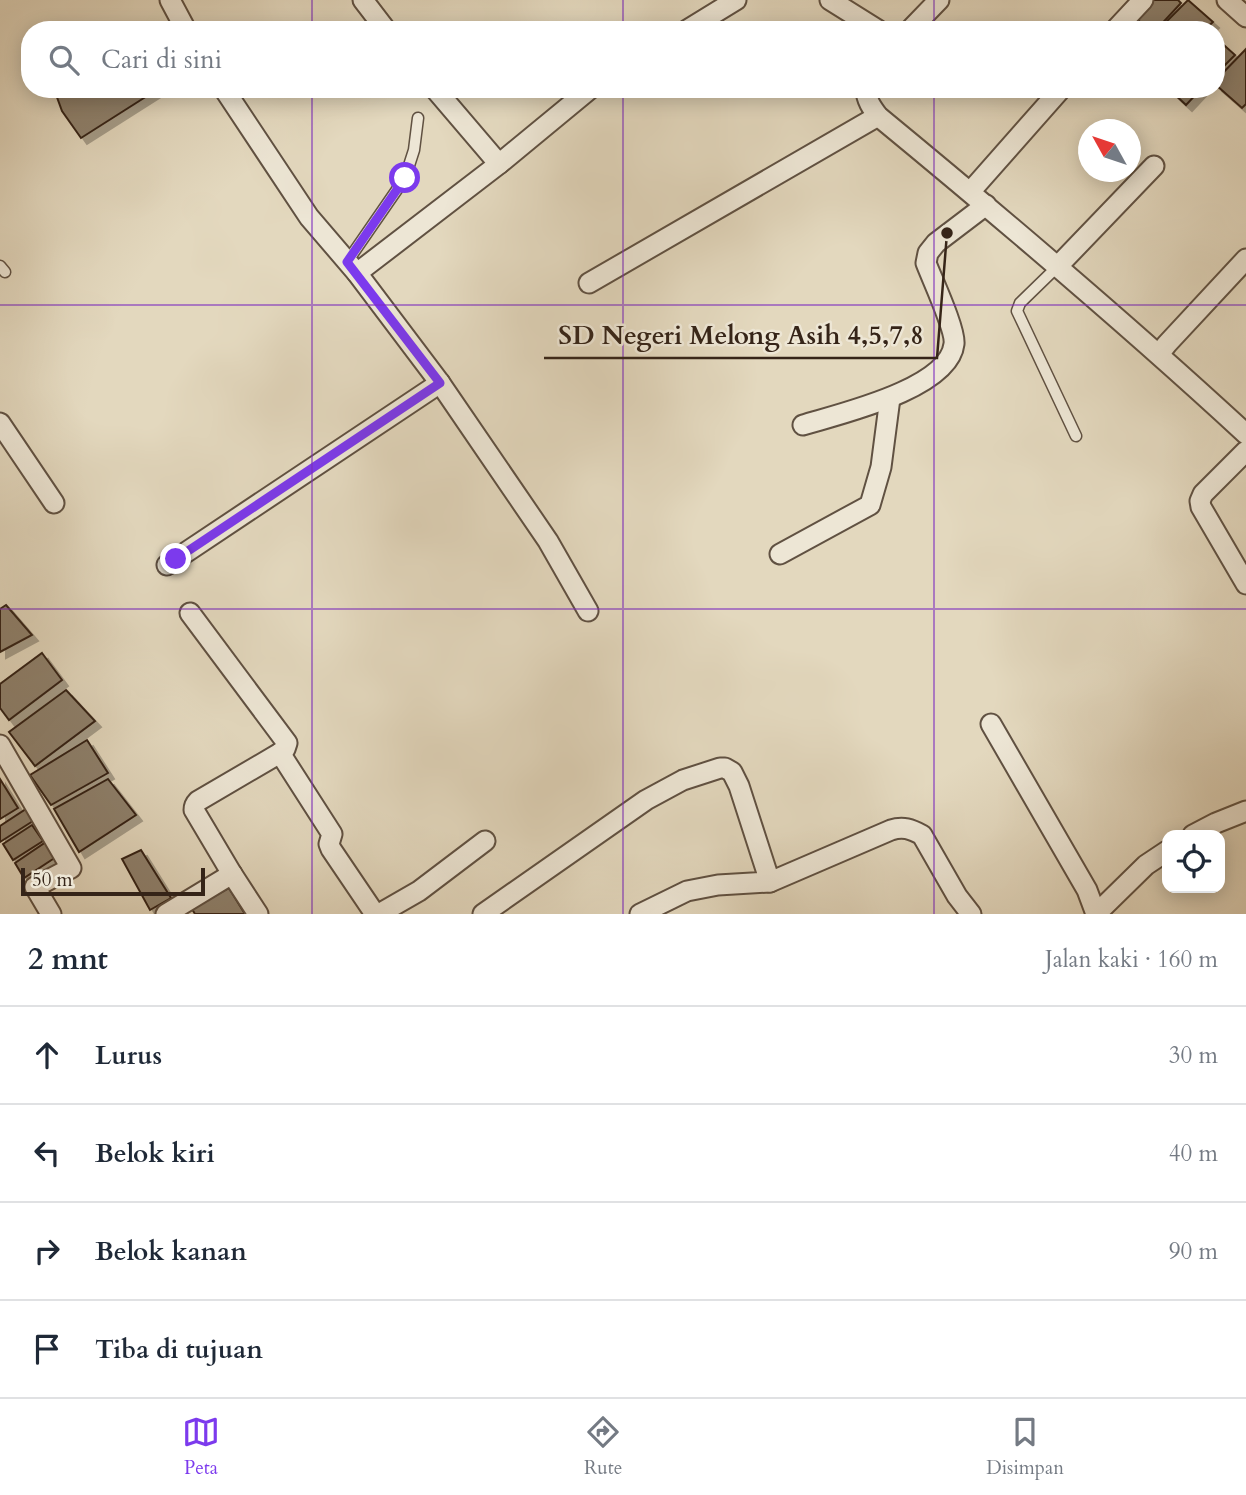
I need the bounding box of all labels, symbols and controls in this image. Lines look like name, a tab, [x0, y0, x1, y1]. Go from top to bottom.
search box	[21, 21, 1225, 98]
icon: search	[45, 41, 83, 79]
text: Cari di sini	[101, 42, 222, 77]
north arrow	[1078, 119, 1141, 182]
route start	[389, 162, 420, 193]
callout: SD Negeri Melong Asih 4,5,7,8	[544, 311, 937, 358]
text: SD Negeri Melong Asih 4,5,7,8	[558, 318, 924, 353]
route end	[160, 543, 191, 574]
map controls	[1162, 830, 1225, 893]
button: locate	[1162, 830, 1225, 893]
scale bar	[21, 865, 205, 897]
text: 50 m	[32, 867, 73, 893]
text: 2 mnt	[28, 939, 108, 980]
text: Jalan kaki · 160 m	[1045, 944, 1218, 975]
icon: ahead	[28, 1036, 66, 1074]
text: Lurus	[95, 1038, 162, 1073]
text: 30 m	[1169, 1040, 1218, 1071]
icon: left	[28, 1134, 66, 1172]
text: Belok kiri	[95, 1136, 215, 1171]
text: 40 m	[1169, 1138, 1218, 1169]
icon: right	[28, 1232, 66, 1270]
text: Belok kanan	[95, 1234, 247, 1269]
text: 90 m	[1169, 1236, 1218, 1267]
icon: arrive	[28, 1330, 66, 1368]
text: Tiba di tujuan	[95, 1332, 263, 1367]
tab: Peta	[182, 1413, 220, 1481]
tab: Rute	[584, 1413, 622, 1481]
tab: Disimpan	[986, 1413, 1064, 1481]

